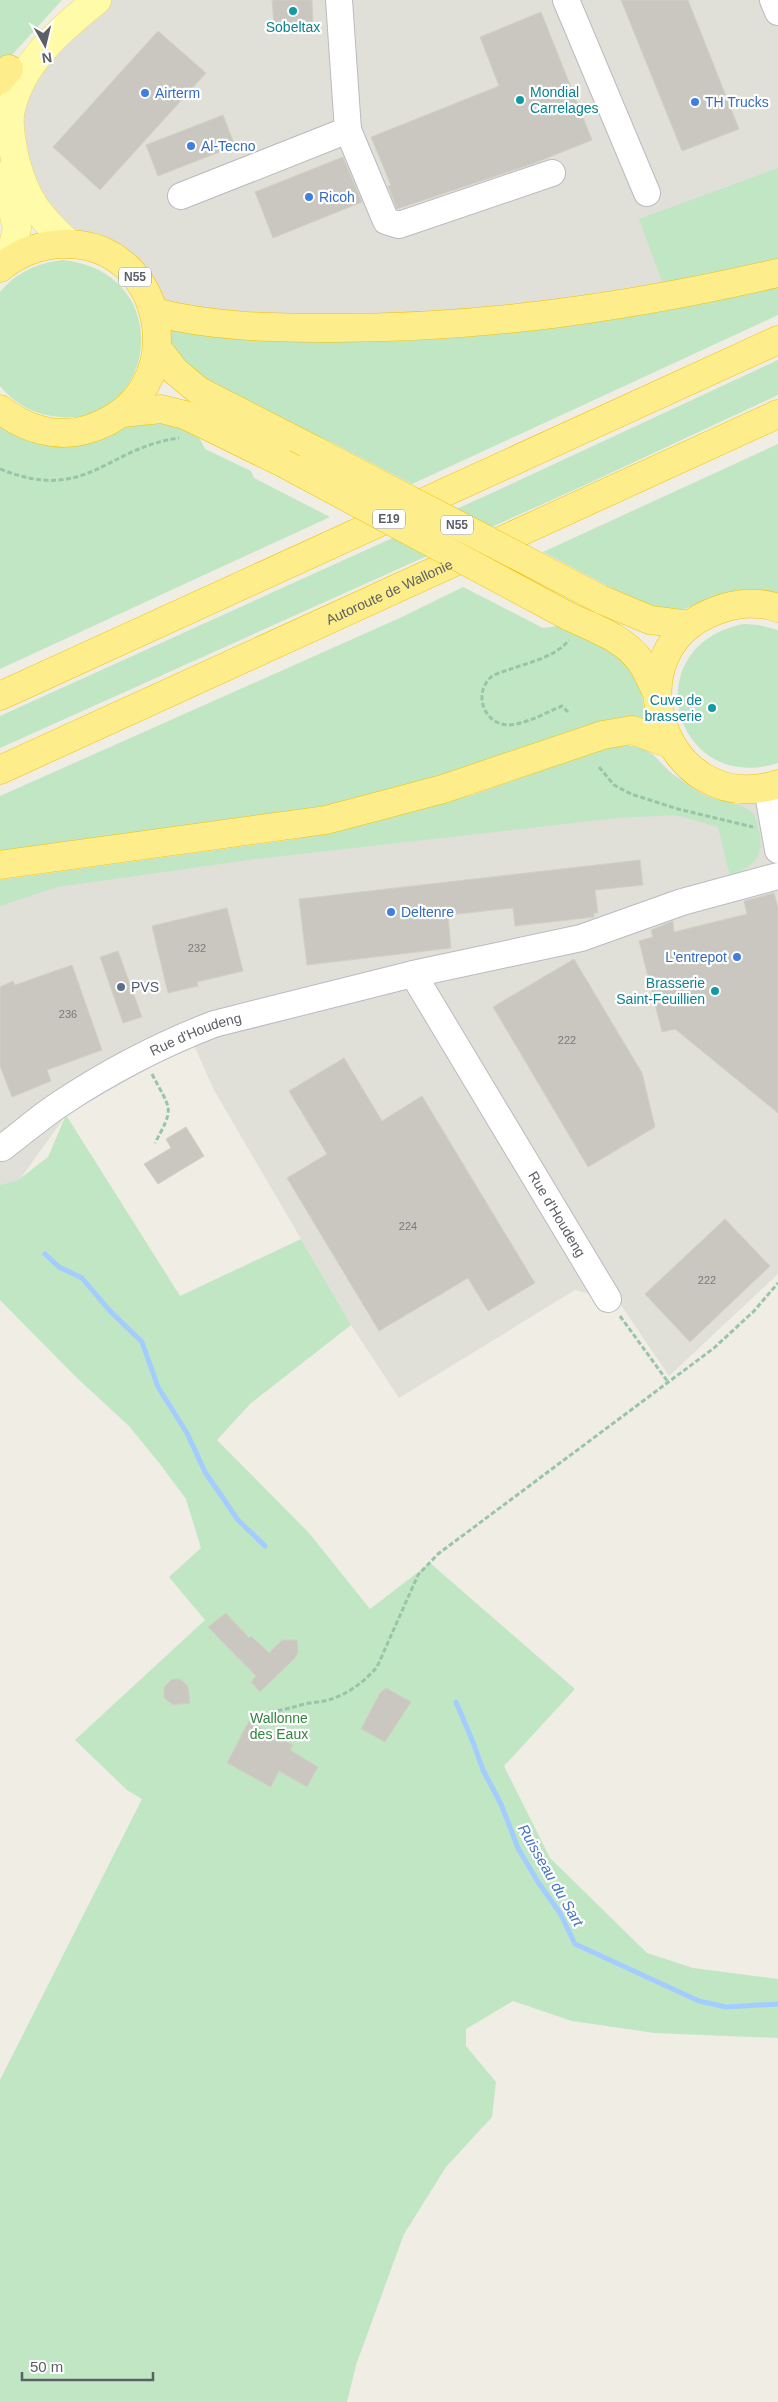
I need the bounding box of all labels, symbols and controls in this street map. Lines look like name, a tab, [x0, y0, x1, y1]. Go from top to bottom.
marker: Sobeltax	[287, 5, 299, 17]
place label: Sobeltax	[266, 19, 320, 35]
north arrow	[20, 20, 70, 70]
text: N	[41, 49, 53, 67]
place label: Mondial Carrelages	[530, 84, 598, 116]
place label: Airterm	[155, 85, 200, 101]
marker: Airterm	[139, 87, 151, 99]
marker: Mondial Carrelages	[514, 94, 526, 106]
place label: TH Trucks	[705, 94, 769, 110]
marker: TH Trucks	[689, 96, 701, 108]
place label: Al-Tecno	[201, 138, 256, 154]
marker: Al-Tecno	[185, 140, 197, 152]
place label: Ricoh	[319, 189, 355, 205]
marker: Ricoh	[303, 191, 315, 203]
road number: N55	[119, 268, 151, 286]
road number: E19	[373, 509, 405, 528]
road number: N55	[441, 516, 473, 534]
street label: Autoroute de Wallonie	[323, 556, 455, 628]
place label: Cuve de brasserie	[644, 692, 702, 724]
marker: Cuve de brasserie	[706, 702, 718, 714]
place label: Deltenre	[401, 904, 454, 920]
marker: Deltenre	[385, 906, 397, 918]
house number: 232	[188, 942, 206, 954]
place label: L'entrepot	[665, 949, 727, 965]
marker: L'entrepot	[731, 951, 743, 963]
place label: Brasserie Saint-Feuillien	[616, 975, 705, 1007]
place label: PVS	[131, 979, 159, 995]
marker: PVS	[115, 981, 127, 993]
marker: Brasserie Saint-Feuillien	[709, 985, 721, 997]
house number: 236	[59, 1008, 77, 1020]
street label: Rue d'Houdeng	[147, 1009, 243, 1059]
house number: 222	[558, 1034, 576, 1046]
street label: Rue d'Houdeng	[525, 1168, 589, 1260]
house number: 224	[399, 1220, 417, 1232]
house number: 222	[698, 1274, 716, 1286]
park label: Wallonne des Eaux	[250, 1710, 308, 1742]
water label: Ruisseau du Sart	[515, 1821, 588, 1930]
scale bar	[22, 2350, 154, 2382]
text: 50 m	[30, 2358, 63, 2375]

